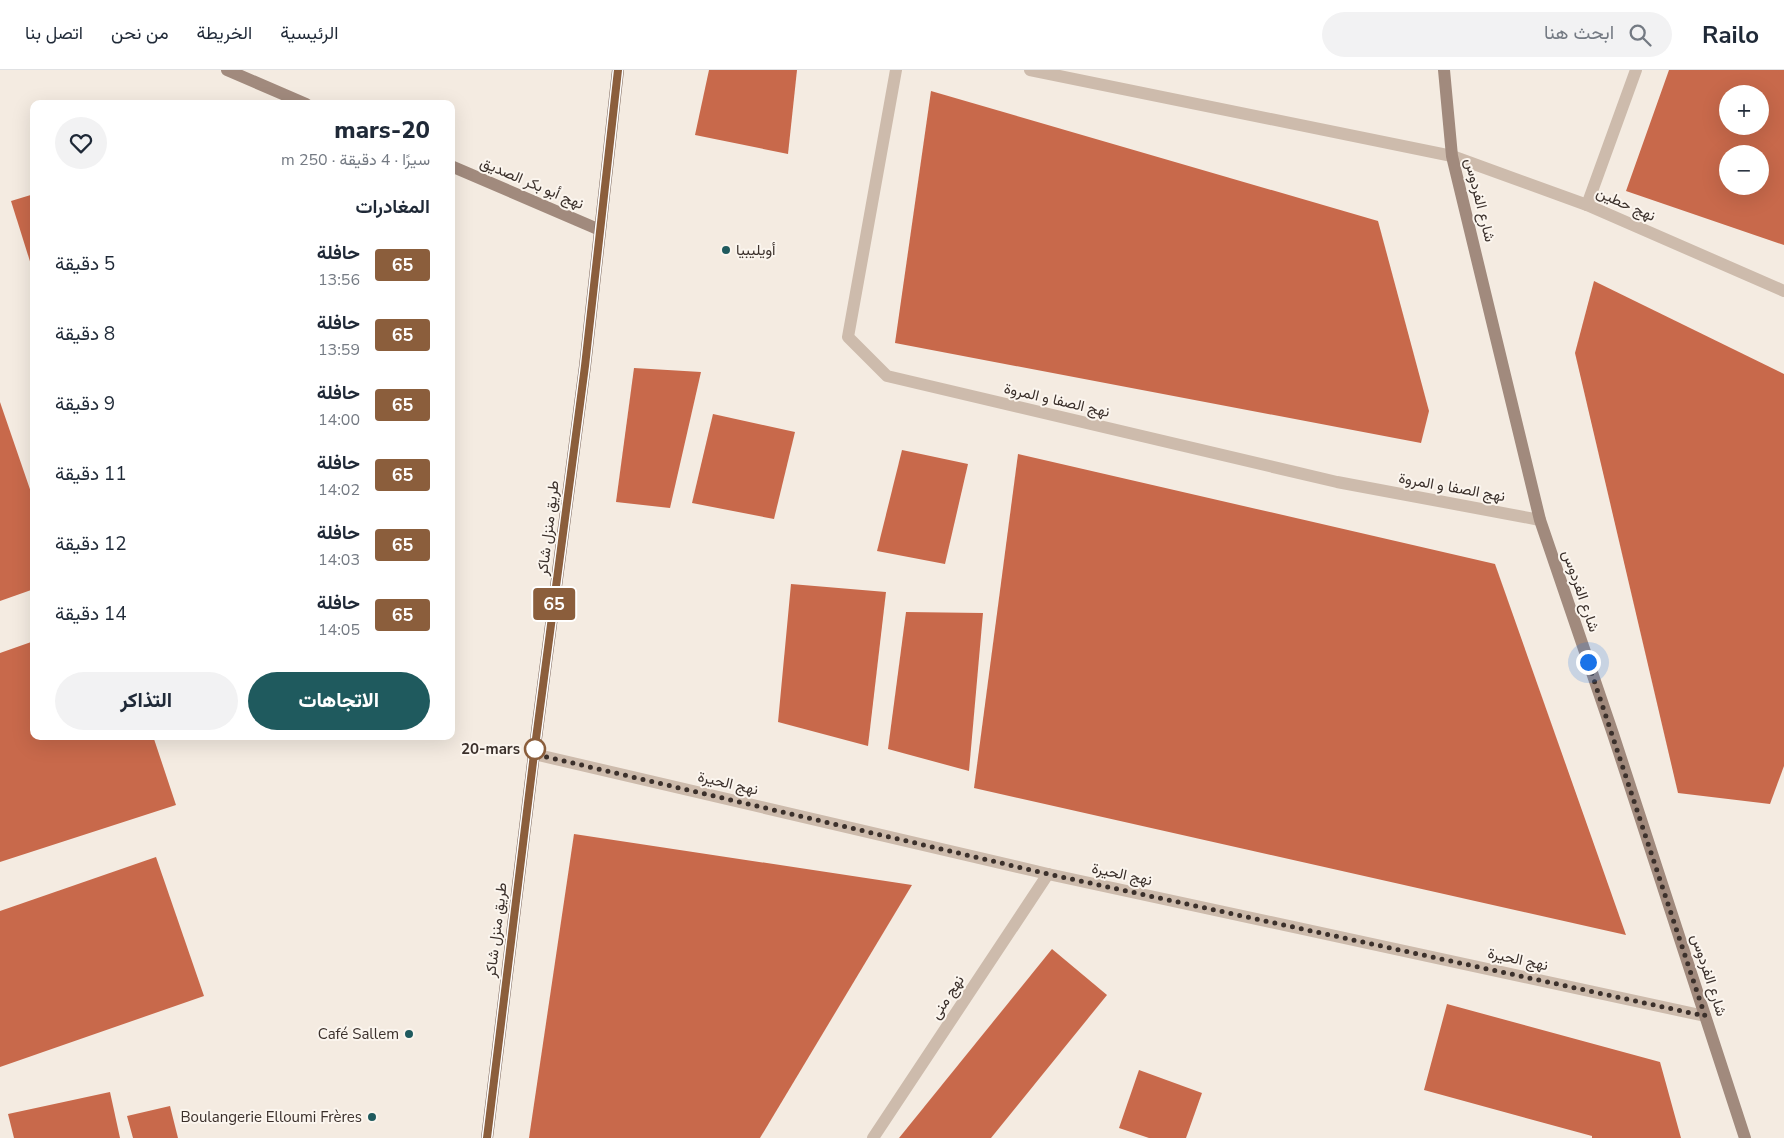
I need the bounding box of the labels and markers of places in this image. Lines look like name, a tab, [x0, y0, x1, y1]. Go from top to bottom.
place label: أويليبيا	[736, 240, 776, 260]
marker: أويليبيا	[720, 244, 732, 256]
marker: 20-mars	[524, 738, 546, 760]
place label: 20-mars	[461, 739, 520, 759]
place label: Café Sallem	[318, 1024, 399, 1044]
marker: Café Sallem	[403, 1028, 415, 1040]
place label: Boulangerie Elloumi Frères	[180, 1107, 362, 1127]
marker: Boulangerie Elloumi Frères	[366, 1111, 378, 1123]

